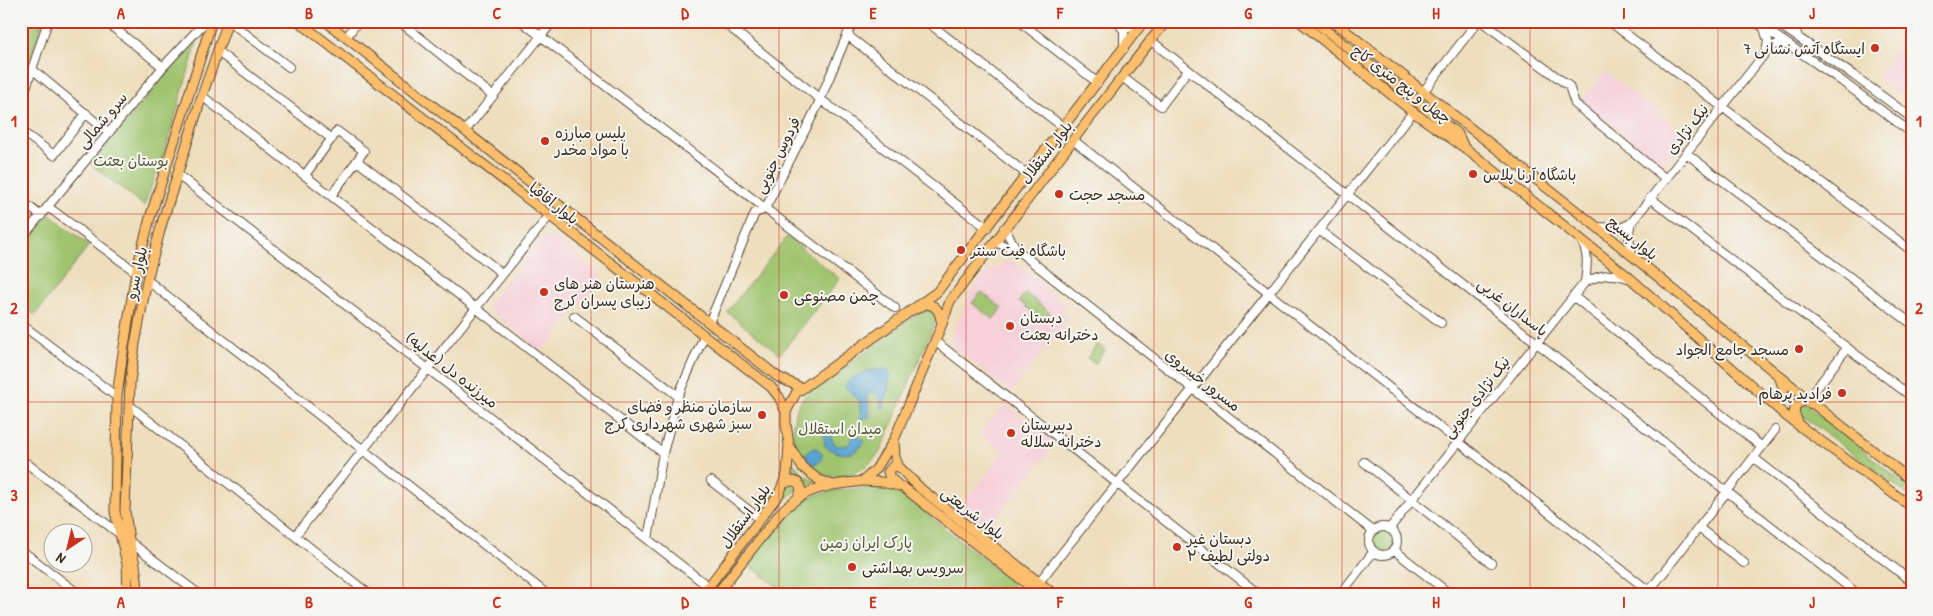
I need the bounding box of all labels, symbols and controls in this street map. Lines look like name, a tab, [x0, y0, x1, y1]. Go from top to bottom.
text: A	[117, 2, 125, 24]
text: B	[305, 2, 313, 24]
text: C	[493, 2, 502, 24]
text: D	[681, 2, 689, 24]
text: E	[869, 2, 877, 24]
text: F	[1056, 2, 1064, 24]
text: G	[1244, 2, 1252, 24]
text: H	[1432, 2, 1440, 24]
text: I	[1622, 2, 1626, 24]
text: J	[1809, 2, 1815, 24]
place label: ایستگاه آتش نشانی 7	[1743, 38, 1865, 59]
street label: چهل و پنج متری کاج	[1348, 40, 1456, 128]
marker: ایستگاه آتش نشانی 7	[1869, 42, 1881, 54]
street label: سرو شمالی	[72, 87, 132, 153]
street label: نیک نژادی	[1661, 100, 1713, 158]
text: 1	[11, 110, 17, 132]
text: 1	[1916, 110, 1922, 132]
street label: فردوس جنوبی	[749, 113, 805, 197]
street label: بلوار استقلال	[1015, 116, 1077, 188]
place label: پلیس مبارزه با مواد مخدر	[554, 122, 629, 160]
marker: پلیس مبارزه با مواد مخدر	[539, 135, 551, 147]
park label: بوستان بعثت	[93, 150, 169, 171]
place label: باشگاه آرنا پلاس	[1483, 164, 1576, 185]
marker: باشگاه آرنا پلاس	[1467, 168, 1479, 180]
street label: بلوار اقاقیا	[525, 177, 583, 229]
place label: مسجد حجت	[1069, 184, 1145, 205]
marker: مسجد حجت	[1053, 188, 1065, 200]
street label: بلوار بسیج	[1603, 211, 1663, 265]
place label: باشگاه فیت سنتر	[969, 240, 1066, 261]
street label: بلوار سرو	[120, 244, 152, 302]
marker: باشگاه فیت سنتر	[955, 244, 967, 256]
place label: هنرستان هنر های زیبای پسران کرج	[554, 273, 655, 311]
street label: پاسداران غربی	[1473, 273, 1553, 341]
place label: چمن مصنوعی	[794, 285, 879, 306]
marker: هنرستان هنر های زیبای پسران کرج	[538, 286, 550, 298]
marker: چمن مصنوعی	[778, 289, 790, 301]
text: 2	[10, 297, 18, 319]
text: 2	[1915, 297, 1923, 319]
place label: دبستان دخترانه بعثت	[1020, 307, 1098, 345]
marker: دبستان دخترانه بعثت	[1004, 320, 1016, 332]
street label: میرزنده دل (عدلیه)	[401, 327, 503, 413]
place label: مسجد جامع الجواد	[1676, 339, 1789, 361]
marker: مسجد جامع الجواد	[1793, 343, 1805, 355]
street label: مسرور خسروی	[1161, 344, 1245, 416]
street label: نیک نژادی جنوبی	[1437, 352, 1515, 442]
place label: فرادید پرهام	[1758, 383, 1832, 405]
marker: فرادید پرهام	[1836, 387, 1848, 399]
place label: سازمان منظر و فضای سبز شهری شهرداری کرج	[605, 396, 752, 434]
marker: سازمان منظر و فضای سبز شهری شهرداری کرج	[756, 409, 768, 421]
place label: دبیرستان دخترانه سلاله	[1021, 414, 1102, 452]
park label: میدان استقلال	[798, 418, 882, 439]
marker: دبیرستان دخترانه سلاله	[1005, 427, 1017, 439]
street label: بلوار استقلال	[715, 480, 775, 552]
street label: بلوار شریعتی	[937, 482, 1009, 544]
text: 3	[10, 484, 18, 506]
text: 3	[1915, 484, 1923, 506]
north arrow	[42, 524, 92, 574]
place label: دبستان غیر دولتی لطیف ۲	[1185, 528, 1270, 566]
park label: پارک ایران زمین	[820, 532, 912, 553]
marker: دبستان غیر دولتی لطیف ۲	[1171, 541, 1183, 553]
text: N	[51, 549, 69, 569]
place label: سرویس بهداشتی	[862, 557, 964, 578]
marker: سرویس بهداشتی	[846, 561, 858, 573]
text: A	[117, 591, 125, 613]
text: B	[305, 591, 313, 613]
text: C	[493, 591, 502, 613]
text: D	[681, 591, 689, 613]
text: E	[869, 591, 877, 613]
text: F	[1056, 591, 1064, 613]
text: G	[1244, 591, 1252, 613]
text: H	[1432, 591, 1440, 613]
text: I	[1622, 591, 1626, 613]
text: J	[1809, 591, 1815, 613]

